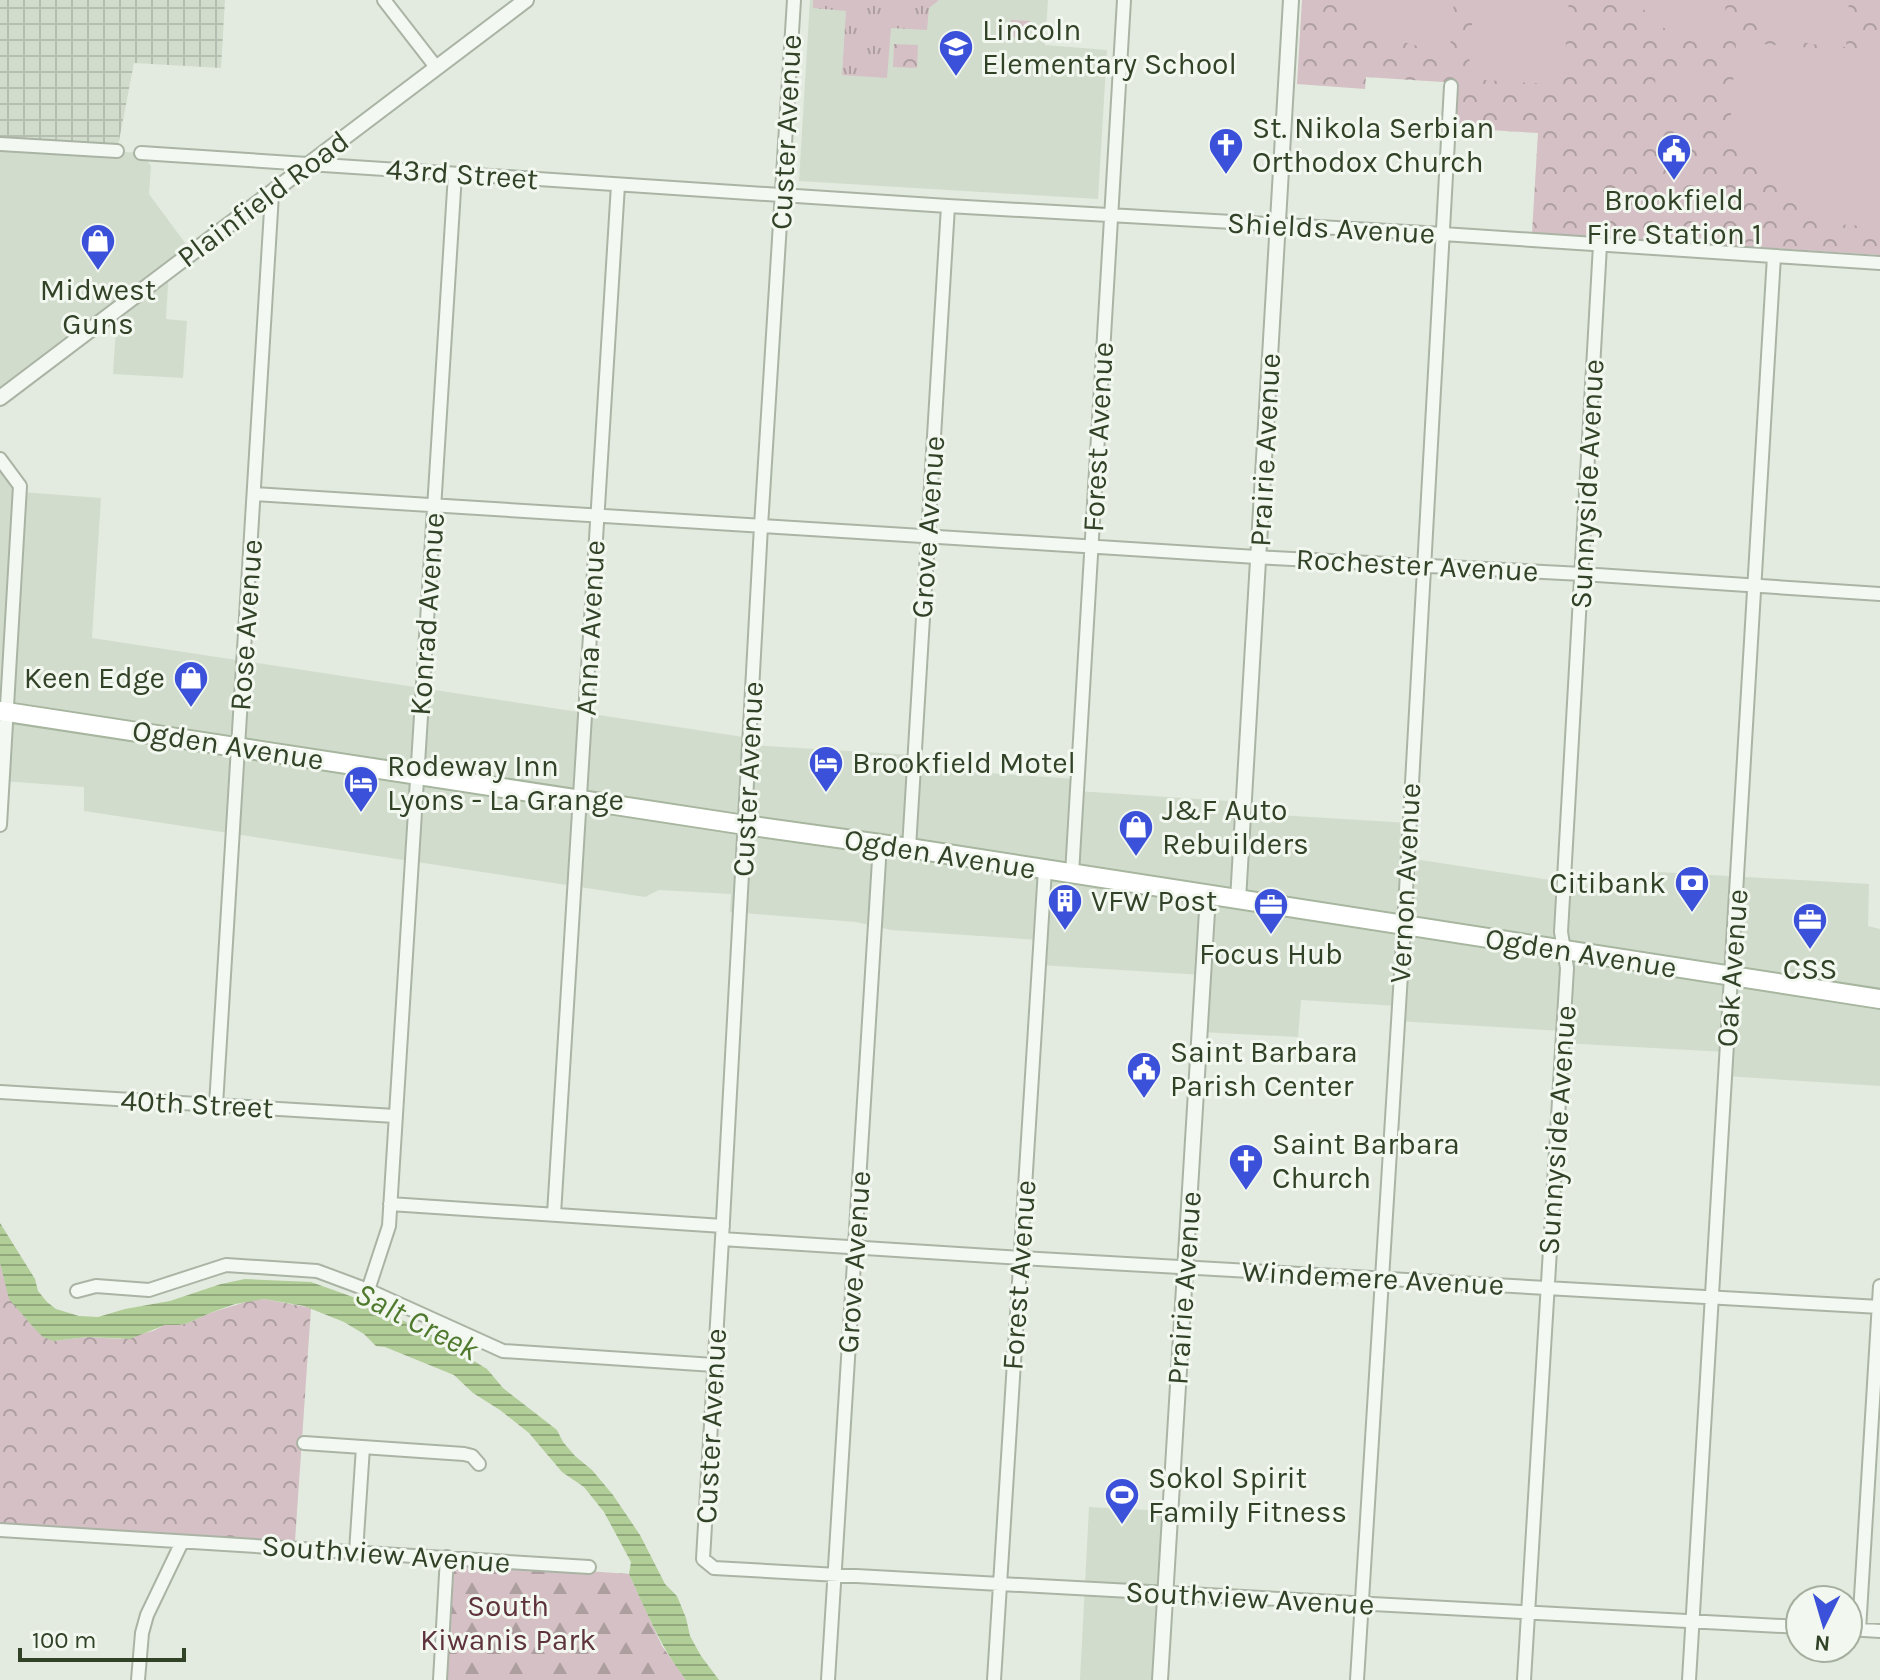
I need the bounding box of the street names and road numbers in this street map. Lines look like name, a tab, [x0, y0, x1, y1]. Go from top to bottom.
street label: Custer Avenue	[763, 33, 809, 231]
street label: Plainfield Road	[170, 123, 356, 275]
street label: 43rd Street	[385, 151, 539, 197]
street label: Shields Avenue	[1226, 205, 1436, 251]
street label: Forest Avenue	[1075, 341, 1121, 533]
street label: Prairie Avenue	[1242, 352, 1288, 548]
street label: Sunnyside Avenue	[1562, 358, 1612, 610]
street label: Grove Avenue	[904, 435, 952, 619]
street label: Konrad Avenue	[402, 511, 452, 717]
street label: Rose Avenue	[222, 538, 270, 712]
street label: Anna Avenue	[567, 539, 613, 717]
street label: Rochester Avenue	[1295, 541, 1539, 589]
street label: Custer Avenue	[725, 680, 771, 878]
street label: Ogden Avenue	[130, 712, 326, 778]
street label: Vernon Avenue	[1382, 782, 1428, 984]
street label: Ogden Avenue	[842, 821, 1038, 887]
street label: Oak Avenue	[1709, 888, 1755, 1048]
street label: Ogden Avenue	[1483, 920, 1679, 986]
street label: Sunnyside Avenue	[1530, 1004, 1584, 1256]
street label: 40th Street	[119, 1082, 275, 1126]
street label: Grove Avenue	[830, 1170, 878, 1354]
street label: Forest Avenue	[994, 1179, 1044, 1371]
street label: Prairie Avenue	[1159, 1190, 1209, 1386]
street label: Windemere Avenue	[1241, 1253, 1505, 1303]
street label: Custer Avenue	[688, 1327, 734, 1525]
street label: Southview Avenue	[261, 1527, 511, 1581]
street label: Southview Avenue	[1125, 1574, 1375, 1622]

